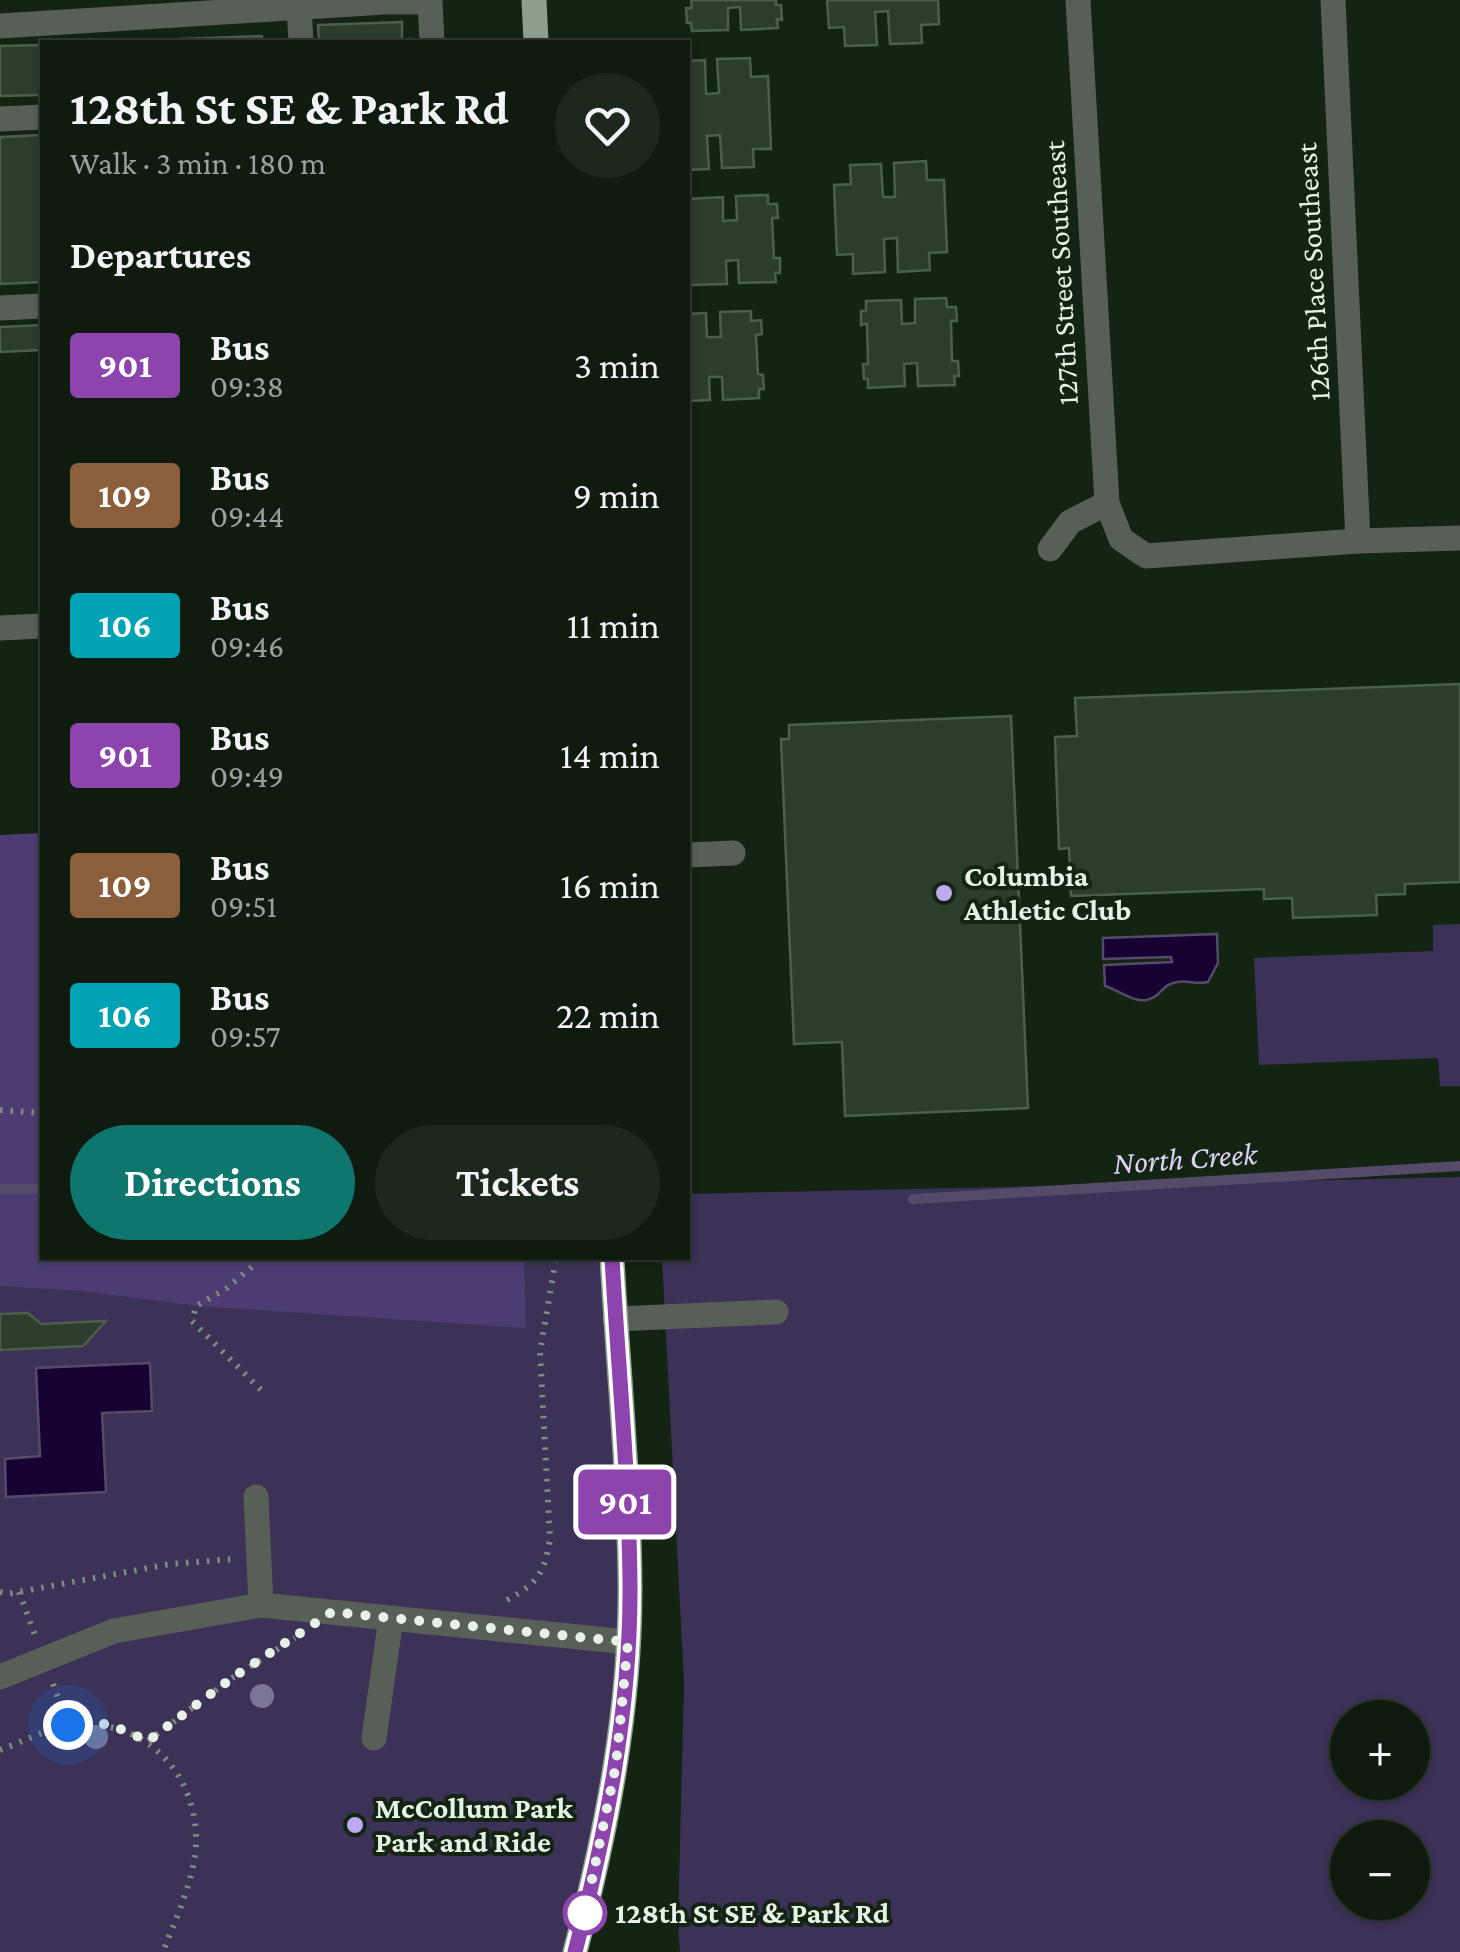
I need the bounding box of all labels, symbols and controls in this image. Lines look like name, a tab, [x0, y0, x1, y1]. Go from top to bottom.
button: heart	[555, 73, 660, 178]
text: 128th St SE & Park Rd	[70, 81, 509, 134]
street label: 127th Street Southeast	[1037, 139, 1084, 406]
street label: 126th Place Southeast	[1289, 141, 1336, 402]
text: Walk · 3 min · 180 m	[70, 145, 326, 181]
text: Departures	[70, 234, 251, 276]
text: Bus	[210, 326, 269, 368]
text: 3 min	[574, 344, 660, 386]
text: 901	[98, 346, 152, 385]
text: 09:38	[210, 368, 284, 404]
text: Bus	[210, 456, 269, 498]
text: 9 min	[573, 474, 660, 516]
text: 109	[98, 476, 152, 515]
text: 09:44	[210, 498, 284, 534]
text: Bus	[210, 586, 269, 628]
text: 11 min	[567, 604, 660, 646]
text: 106	[98, 606, 152, 645]
text: 09:46	[210, 628, 284, 664]
text: Bus	[210, 716, 269, 758]
text: 14 min	[560, 734, 660, 776]
text: 901	[98, 736, 152, 775]
text: 09:49	[210, 758, 284, 794]
text: Bus	[210, 846, 269, 888]
place label: Columbia Athletic Club	[963, 859, 1131, 926]
text: 16 min	[560, 864, 660, 906]
text: 109	[98, 866, 152, 905]
marker: Columbia Athletic Club	[933, 882, 955, 904]
text: 09:51	[210, 888, 277, 924]
text: Bus	[210, 976, 269, 1018]
text: 22 min	[556, 994, 660, 1036]
text: 106	[98, 996, 152, 1035]
text: 09:57	[210, 1018, 281, 1054]
button: Directions	[70, 1125, 355, 1240]
button: Tickets	[375, 1125, 660, 1240]
water label: North Creek	[1112, 1135, 1260, 1181]
line badge: 901	[568, 1470, 682, 1534]
text: 901	[598, 1483, 652, 1522]
your location	[43, 1700, 93, 1750]
map controls	[1330, 1700, 1430, 1920]
button: +	[1330, 1700, 1430, 1800]
place label: McCollum Park Park and Ride	[375, 1791, 573, 1858]
marker: McCollum Park Park and Ride	[344, 1814, 366, 1836]
button: −	[1330, 1820, 1430, 1920]
marker: 128th St SE & Park Rd	[564, 1892, 606, 1934]
place label: 128th St SE & Park Rd	[615, 1896, 890, 1929]

